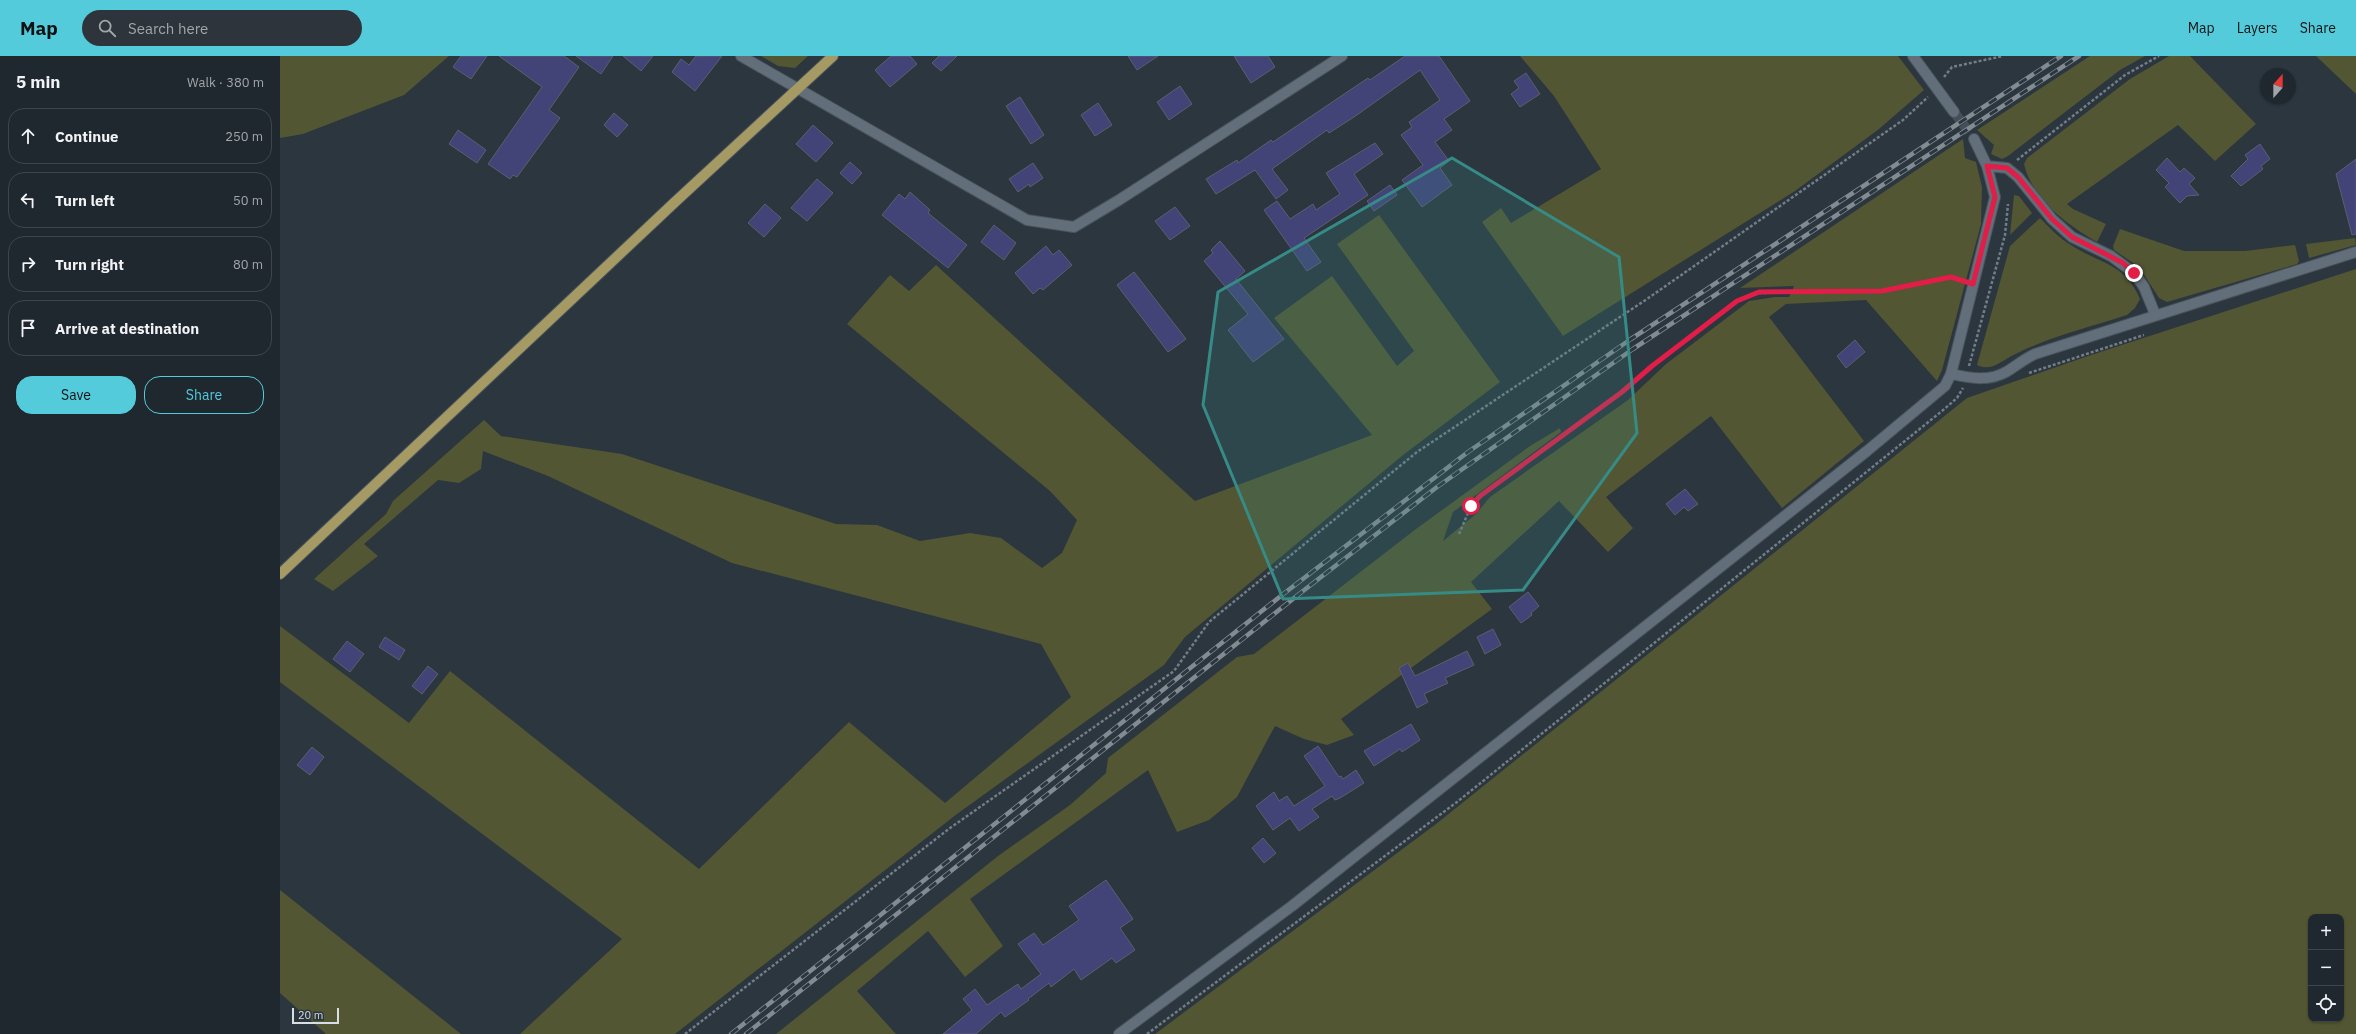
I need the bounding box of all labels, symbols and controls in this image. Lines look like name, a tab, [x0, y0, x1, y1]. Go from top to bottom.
search box	[82, 10, 362, 46]
text: Map	[20, 16, 58, 40]
icon: search	[96, 17, 118, 39]
text: Search here	[128, 19, 208, 38]
text: Map	[2188, 19, 2215, 37]
text: Layers	[2237, 19, 2278, 37]
text: Share	[2300, 19, 2336, 37]
north arrow	[2260, 68, 2296, 104]
text: 5 min	[16, 71, 60, 93]
text: Walk · 380 m	[187, 74, 264, 91]
icon: ahead	[17, 125, 39, 147]
text: Continue	[55, 127, 119, 146]
text: 250 m	[225, 128, 263, 145]
icon: left	[17, 189, 39, 211]
text: Turn left	[55, 191, 115, 210]
text: 50 m	[233, 192, 263, 209]
icon: right	[17, 253, 39, 275]
text: Turn right	[55, 255, 124, 274]
text: 80 m	[233, 256, 263, 273]
route end	[2125, 264, 2143, 282]
icon: arrive	[17, 317, 39, 339]
text: Arrive at destination	[55, 319, 199, 338]
button: Save	[16, 376, 136, 414]
button: Share	[144, 376, 264, 414]
route start	[1462, 497, 1480, 515]
map controls	[2308, 914, 2344, 1022]
button: +	[2308, 914, 2344, 950]
button: −	[2308, 950, 2344, 986]
button: locate	[2308, 986, 2344, 1022]
scale bar	[292, 1006, 339, 1025]
text: 20 m	[298, 1008, 323, 1022]

